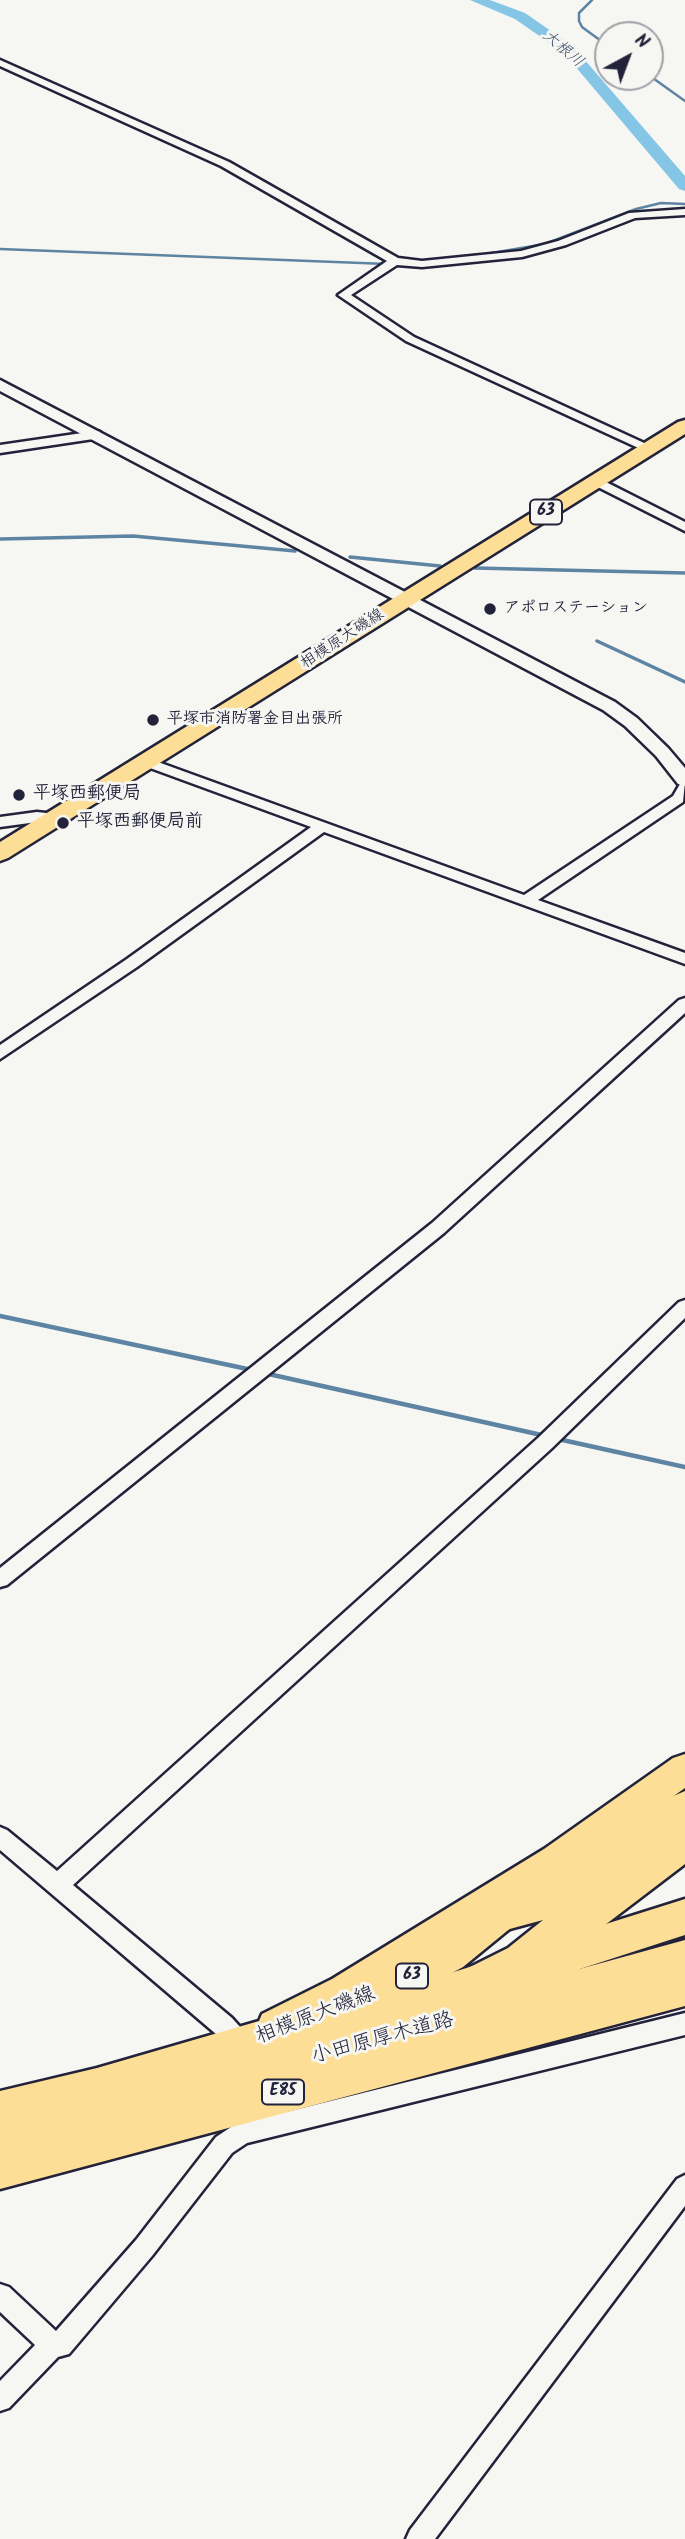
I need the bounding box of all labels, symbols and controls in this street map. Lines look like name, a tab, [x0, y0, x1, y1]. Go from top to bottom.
north arrow	[594, 21, 664, 91]
text: N	[627, 26, 656, 57]
water label: 大根川	[537, 27, 587, 73]
road number: 63	[530, 499, 562, 524]
place label: アポロステーション	[504, 599, 648, 619]
marker: アポロステーション	[482, 601, 498, 617]
street label: 相模原大磯線	[298, 606, 388, 674]
place label: 平塚市消防署金目出張所	[167, 710, 343, 730]
marker: 平塚市消防署金目出張所	[145, 712, 161, 728]
place label: 平塚西郵便局	[33, 784, 141, 806]
marker: 平塚西郵便局	[11, 787, 27, 803]
place label: 平塚西郵便局前	[77, 812, 203, 834]
marker: 平塚西郵便局前	[55, 815, 71, 831]
road number: 63	[396, 1964, 428, 1988]
street label: 相模原大磯線	[253, 1983, 379, 2051]
street label: 小田原厚木道路	[309, 2009, 457, 2071]
road number: E85	[262, 2080, 304, 2104]

